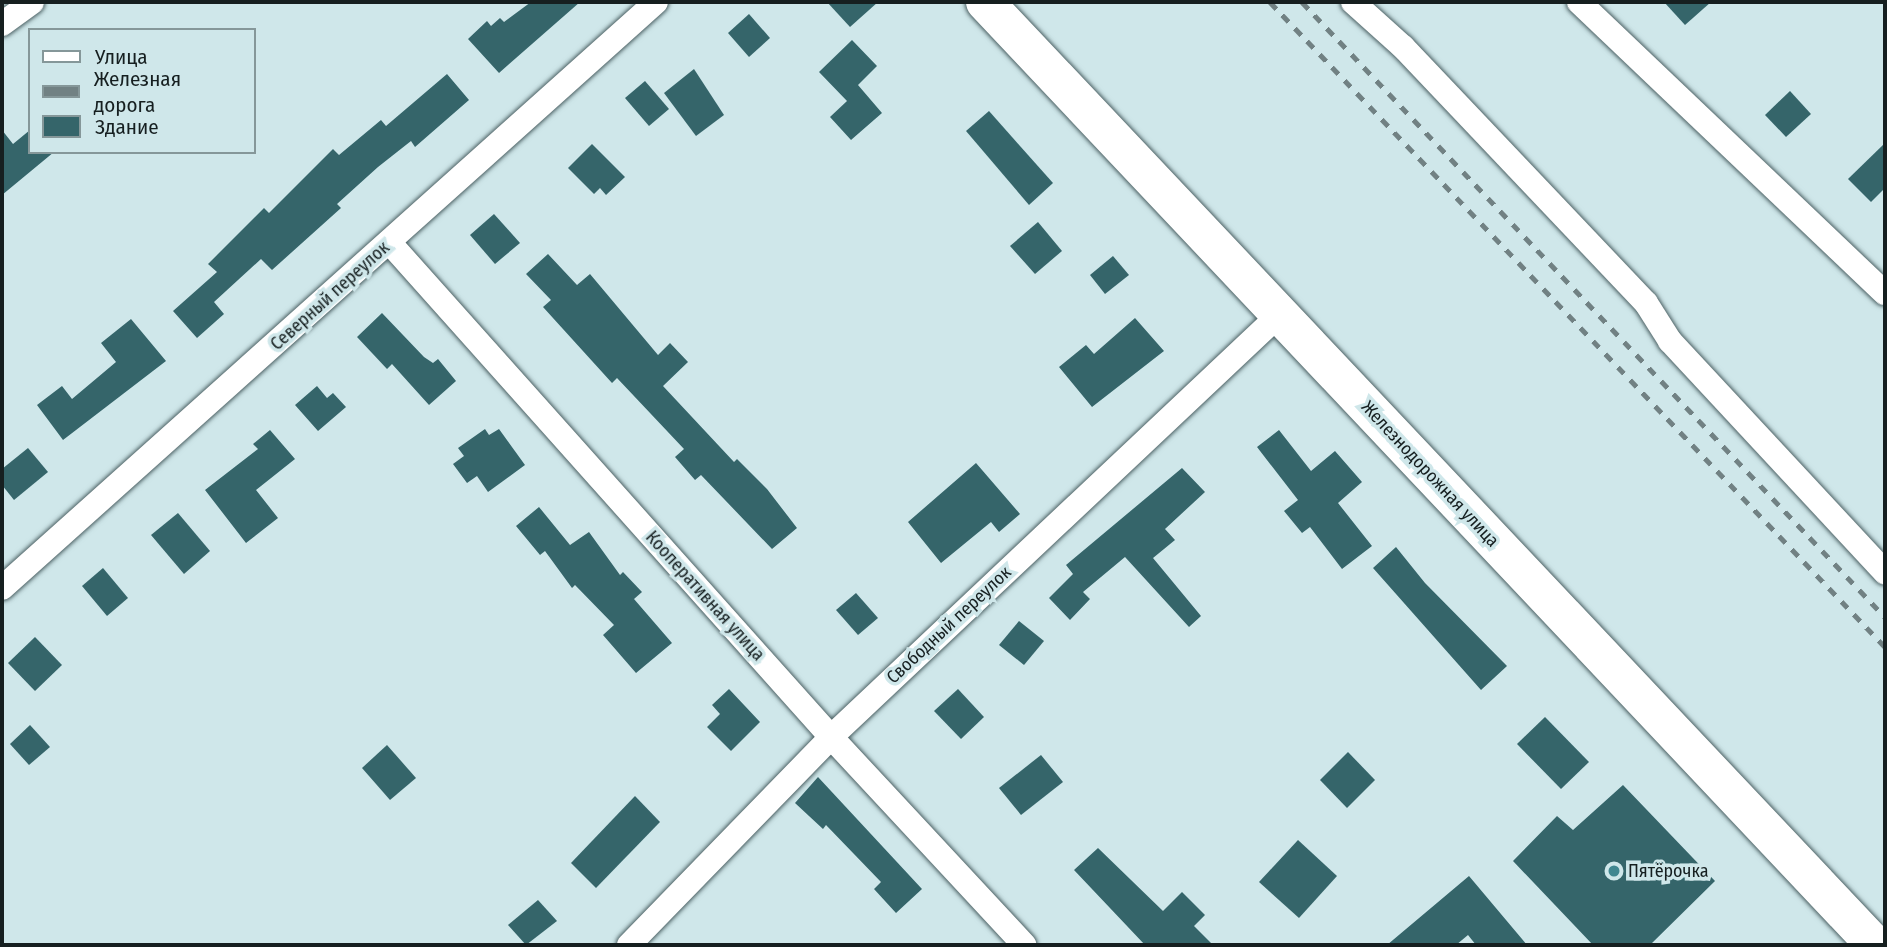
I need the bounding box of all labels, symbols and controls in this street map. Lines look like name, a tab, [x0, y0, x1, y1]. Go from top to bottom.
legend	[28, 28, 256, 154]
text: Улица	[95, 44, 148, 70]
text: Железная дорога	[94, 66, 181, 118]
text: Здание	[95, 114, 159, 140]
street label: Северный переулок	[266, 237, 394, 355]
street label: Железнодорожная улица	[1357, 396, 1503, 552]
street label: Кооперативная улица	[641, 527, 769, 665]
street label: Свободный переулок	[882, 562, 1016, 688]
place label: Пятёрочка	[1628, 860, 1708, 882]
marker: Пятёрочка	[1606, 863, 1622, 879]

